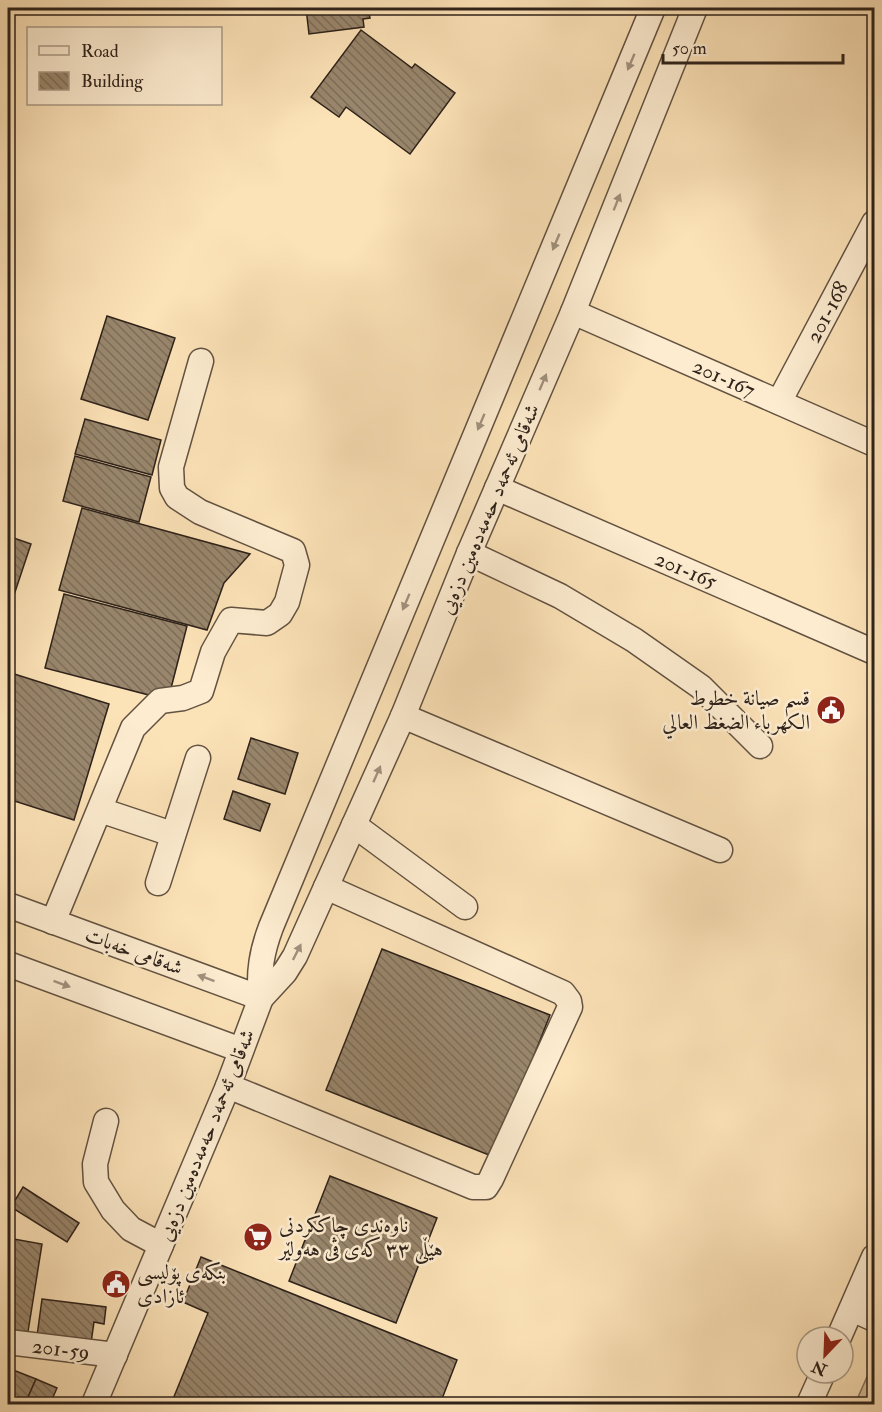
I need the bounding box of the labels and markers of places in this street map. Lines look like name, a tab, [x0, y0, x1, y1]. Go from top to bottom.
place label: قسم صيانة خطوط الكهرباء الضغط العالي	[662, 685, 810, 739]
public building icon: قسم صيانة خطوط الكهرباء الضغط العالي	[815, 694, 847, 726]
place label: ناوەندی چاککردنی هێڵی ٣٣ کەی ڤی هەولێر	[277, 1212, 443, 1265]
supermarket icon: ناوەندی چاککردنی هێڵی ٣٣ کەی ڤی هەولێر	[242, 1221, 274, 1253]
place label: بنکەی پۆلیسی ئازادی	[137, 1259, 226, 1310]
public building icon: بنکەی پۆلیسی ئازادی	[100, 1268, 132, 1300]

